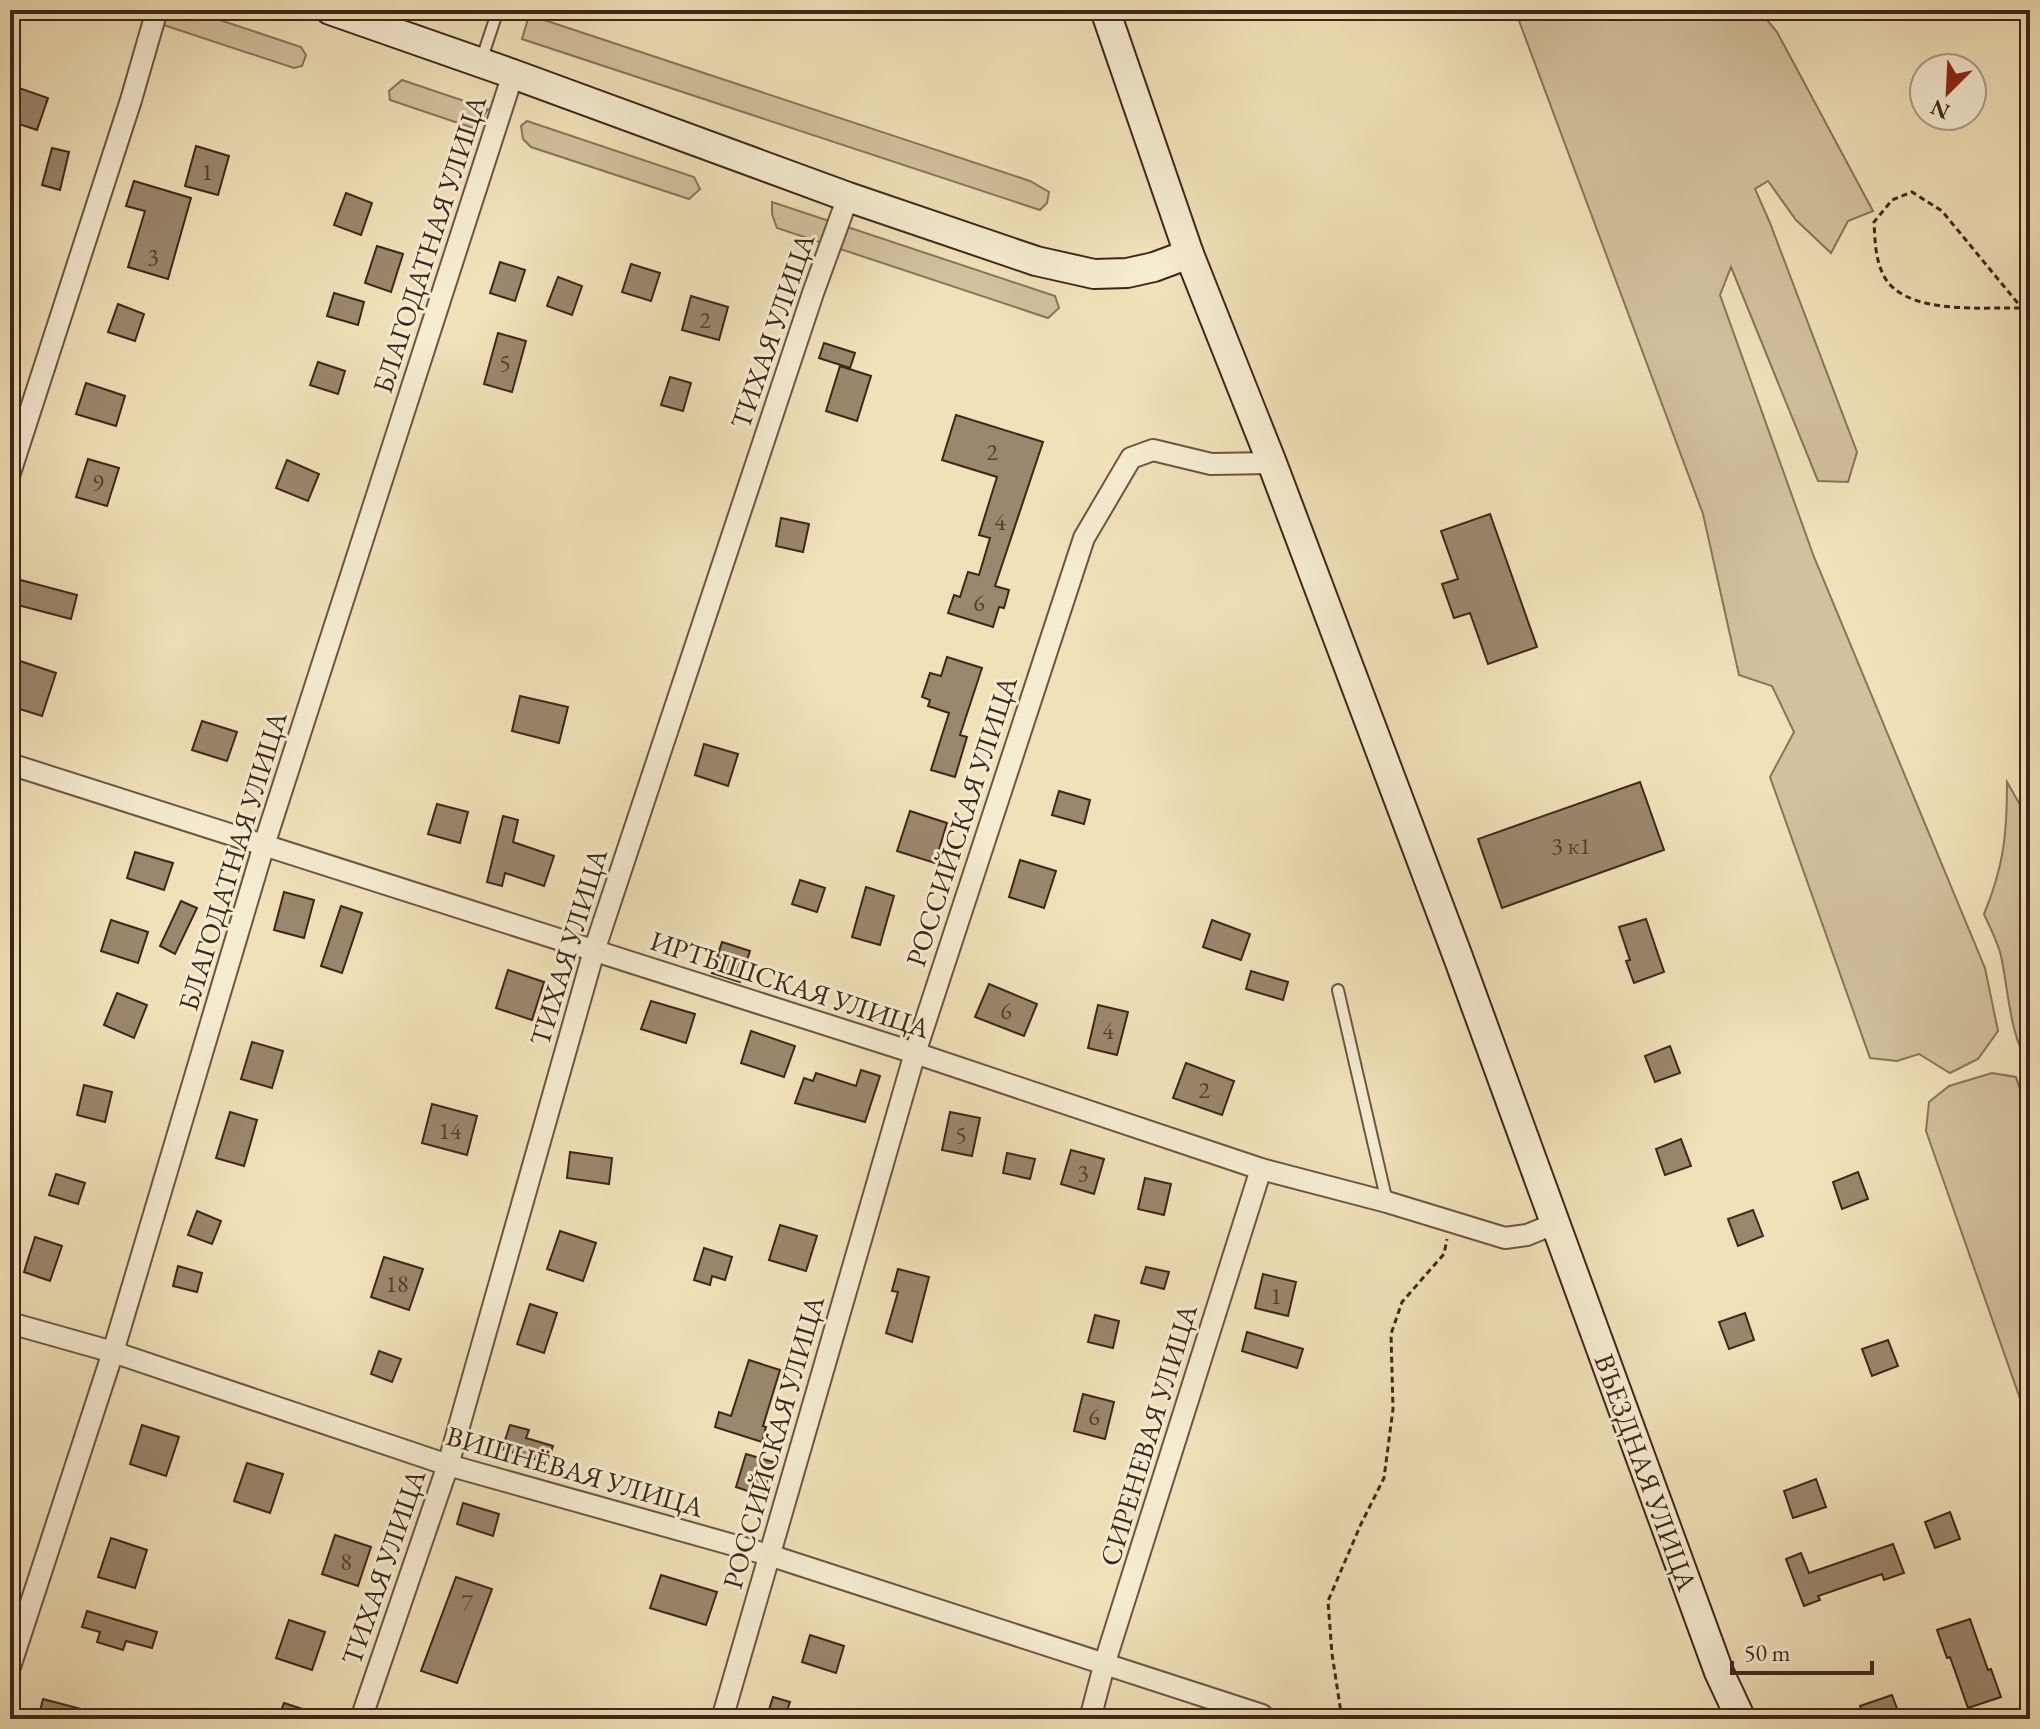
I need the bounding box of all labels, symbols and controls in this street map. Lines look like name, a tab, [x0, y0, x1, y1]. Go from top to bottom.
north arrow	[1908, 52, 1988, 132]
street label: БЛАГОДАТНАЯ УЛИЦА	[364, 90, 494, 397]
text: N	[1926, 93, 1954, 127]
house number: 1	[201, 156, 213, 187]
street label: ТИХАЯ УЛИЦА	[722, 228, 822, 433]
house number: 3	[147, 241, 159, 272]
house number: 2	[699, 304, 711, 335]
house number: 5	[499, 347, 511, 378]
house number: 2	[986, 436, 998, 467]
house number: 9	[92, 467, 104, 498]
house number: 4	[994, 506, 1006, 537]
house number: 6	[973, 587, 985, 618]
street label: РОССИЙСКАЯ УЛИЦА	[897, 671, 1025, 971]
street label: БЛАГОДАТНАЯ УЛИЦА	[169, 707, 295, 1015]
house number: 3 к1	[1551, 830, 1591, 861]
street label: ТИХАЯ УЛИЦА	[521, 844, 615, 1050]
street label: ИРТЫШСКАЯ УЛИЦА	[646, 922, 935, 1046]
house number: 6	[1000, 995, 1012, 1026]
house number: 4	[1102, 1015, 1114, 1046]
house number: 2	[1198, 1074, 1210, 1105]
house number: 14	[438, 1115, 462, 1146]
house number: 5	[955, 1119, 967, 1150]
house number: 3	[1077, 1157, 1089, 1188]
house number: 18	[385, 1268, 409, 1299]
house number: 1	[1270, 1280, 1282, 1311]
street label: РОССИЙСКАЯ УЛИЦА	[714, 1291, 832, 1593]
street label: СИРЕНЕВАЯ УЛИЦА	[1091, 1299, 1205, 1570]
street label: ВЪЕЗДНАЯ УЛИЦА	[1586, 1349, 1706, 1596]
house number: 6	[1088, 1401, 1100, 1432]
street label: ВИШНЁВАЯ УЛИЦА	[442, 1417, 708, 1525]
street label: ТИХАЯ УЛИЦА	[333, 1464, 433, 1669]
house number: 8	[340, 1546, 352, 1577]
house number: 7	[461, 1587, 473, 1618]
scale bar	[1732, 1625, 1872, 1675]
text: 50 m	[1744, 1637, 1791, 1668]

